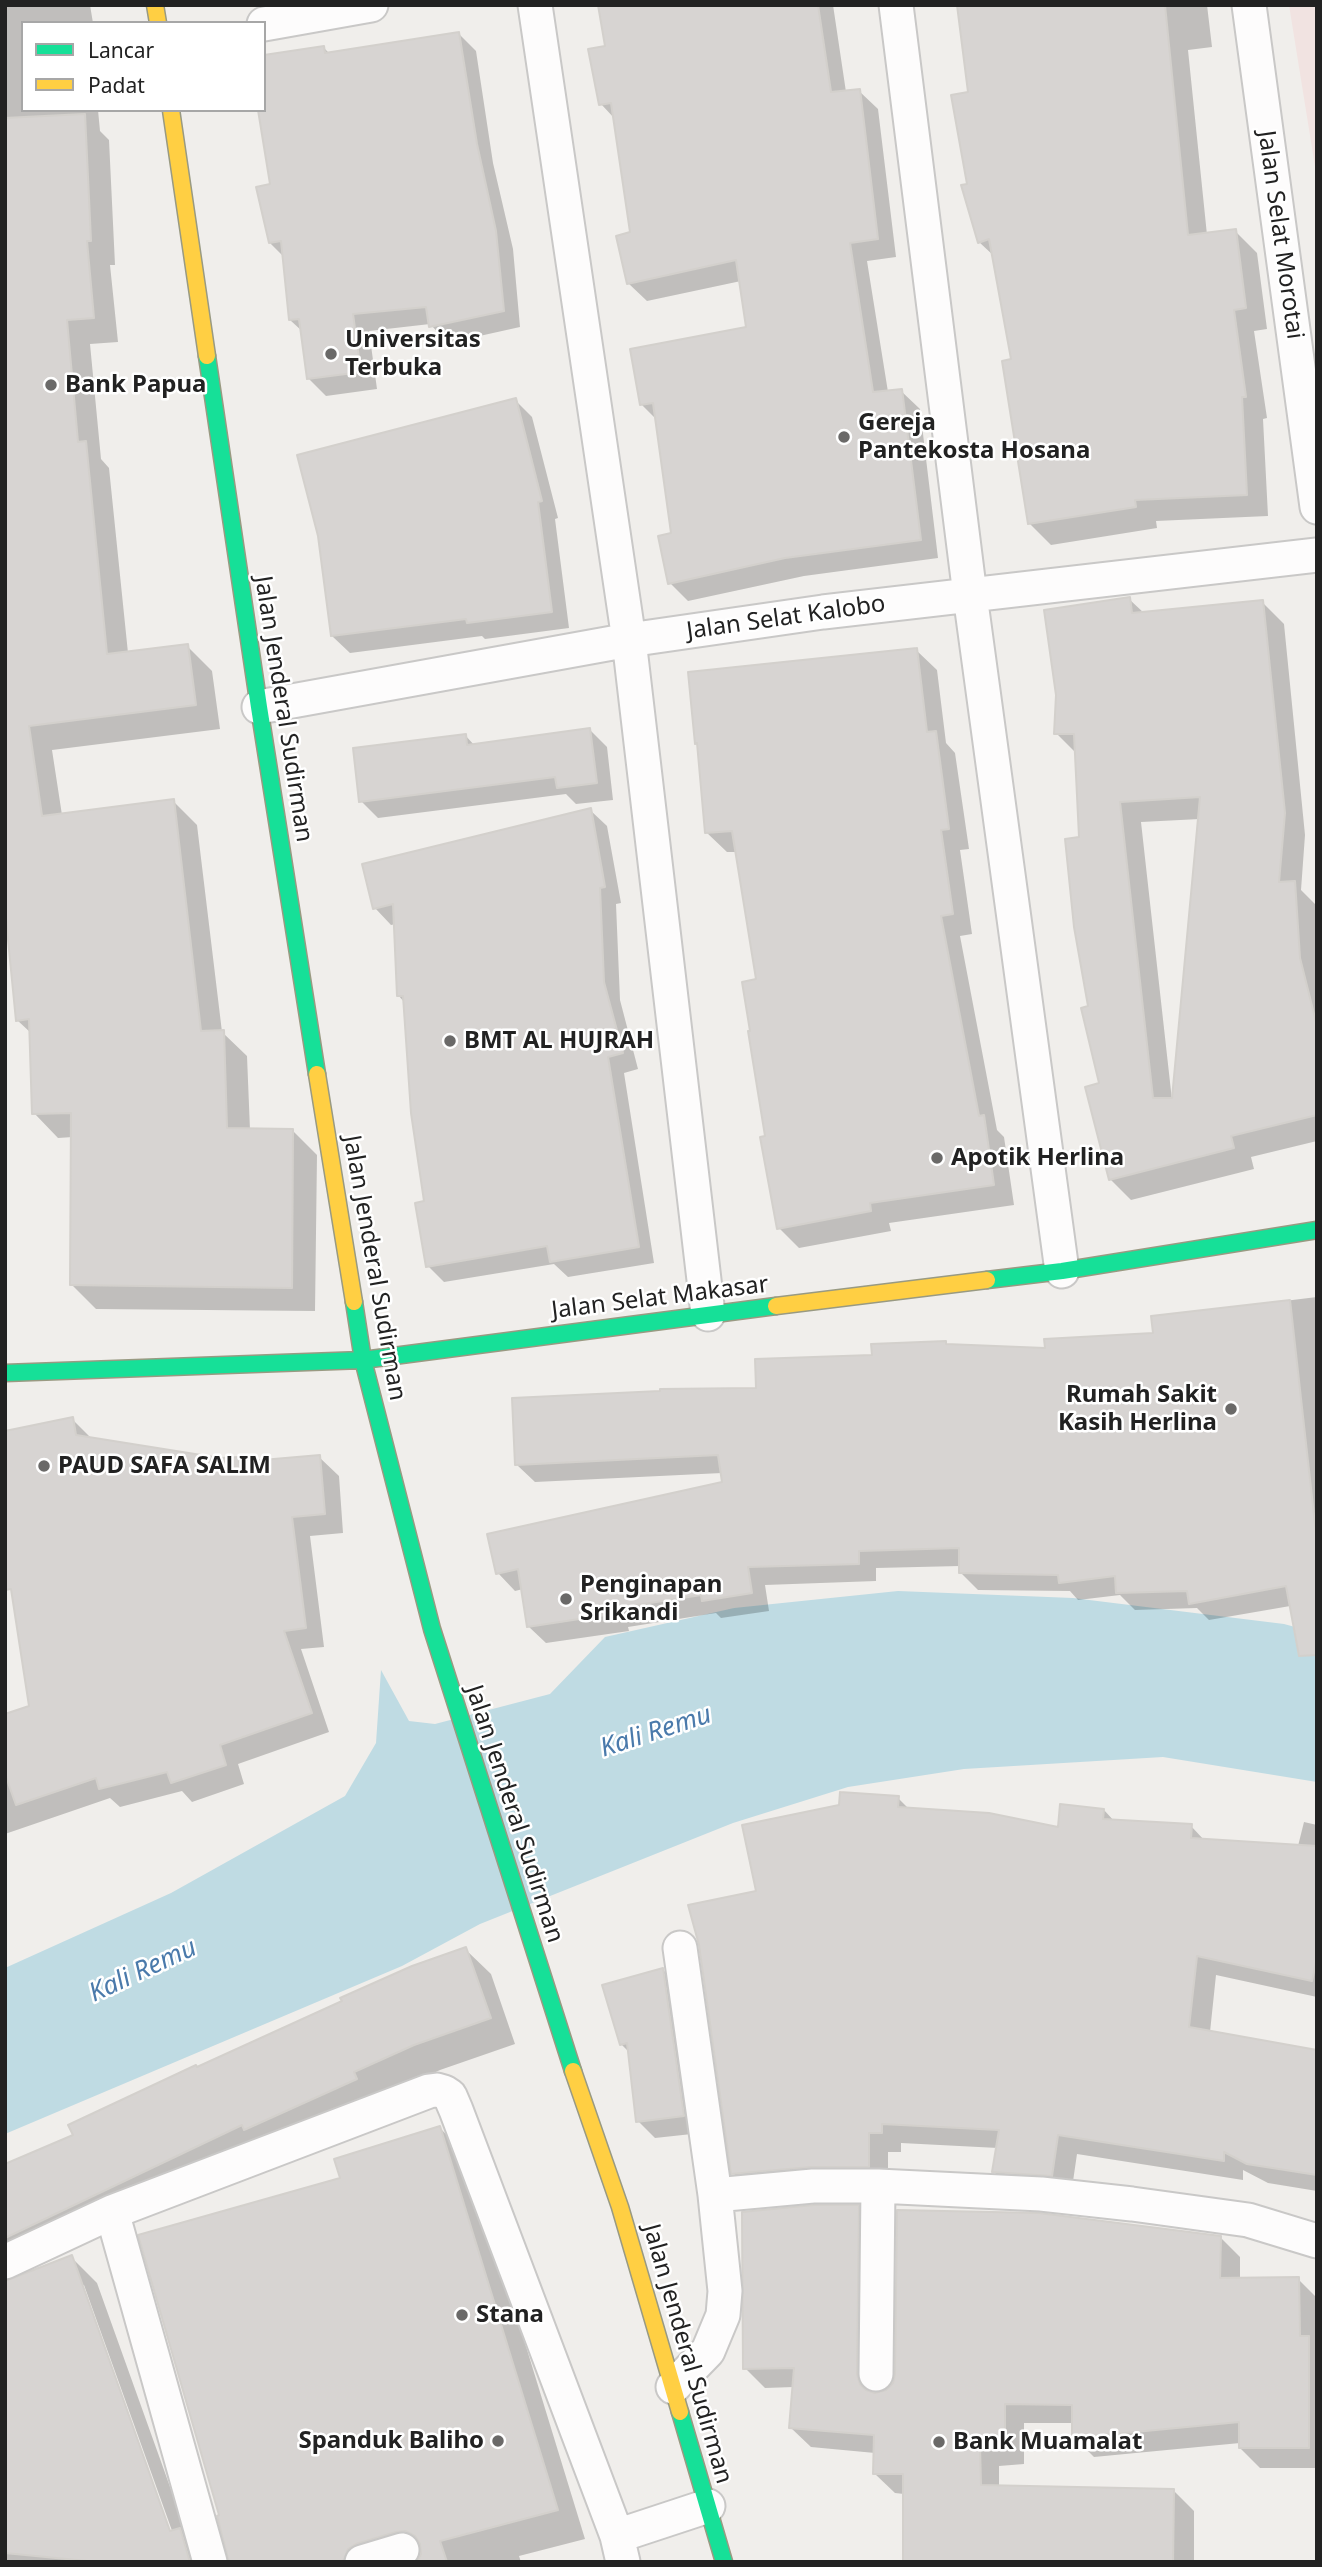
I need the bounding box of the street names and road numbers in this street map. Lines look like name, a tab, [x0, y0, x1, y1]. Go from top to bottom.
street label: Jalan Selat Morotai	[1251, 129, 1309, 341]
street label: Jalan Jenderal Sudirman	[248, 574, 318, 844]
street label: Jalan Selat Kalobo	[685, 590, 887, 646]
street label: Jalan Jenderal Sudirman	[336, 1133, 412, 1403]
street label: Jalan Selat Makasar	[550, 1270, 770, 1326]
street label: Jalan Jenderal Sudirman	[459, 1682, 569, 1946]
street label: Jalan Jenderal Sudirman	[636, 2221, 738, 2487]

